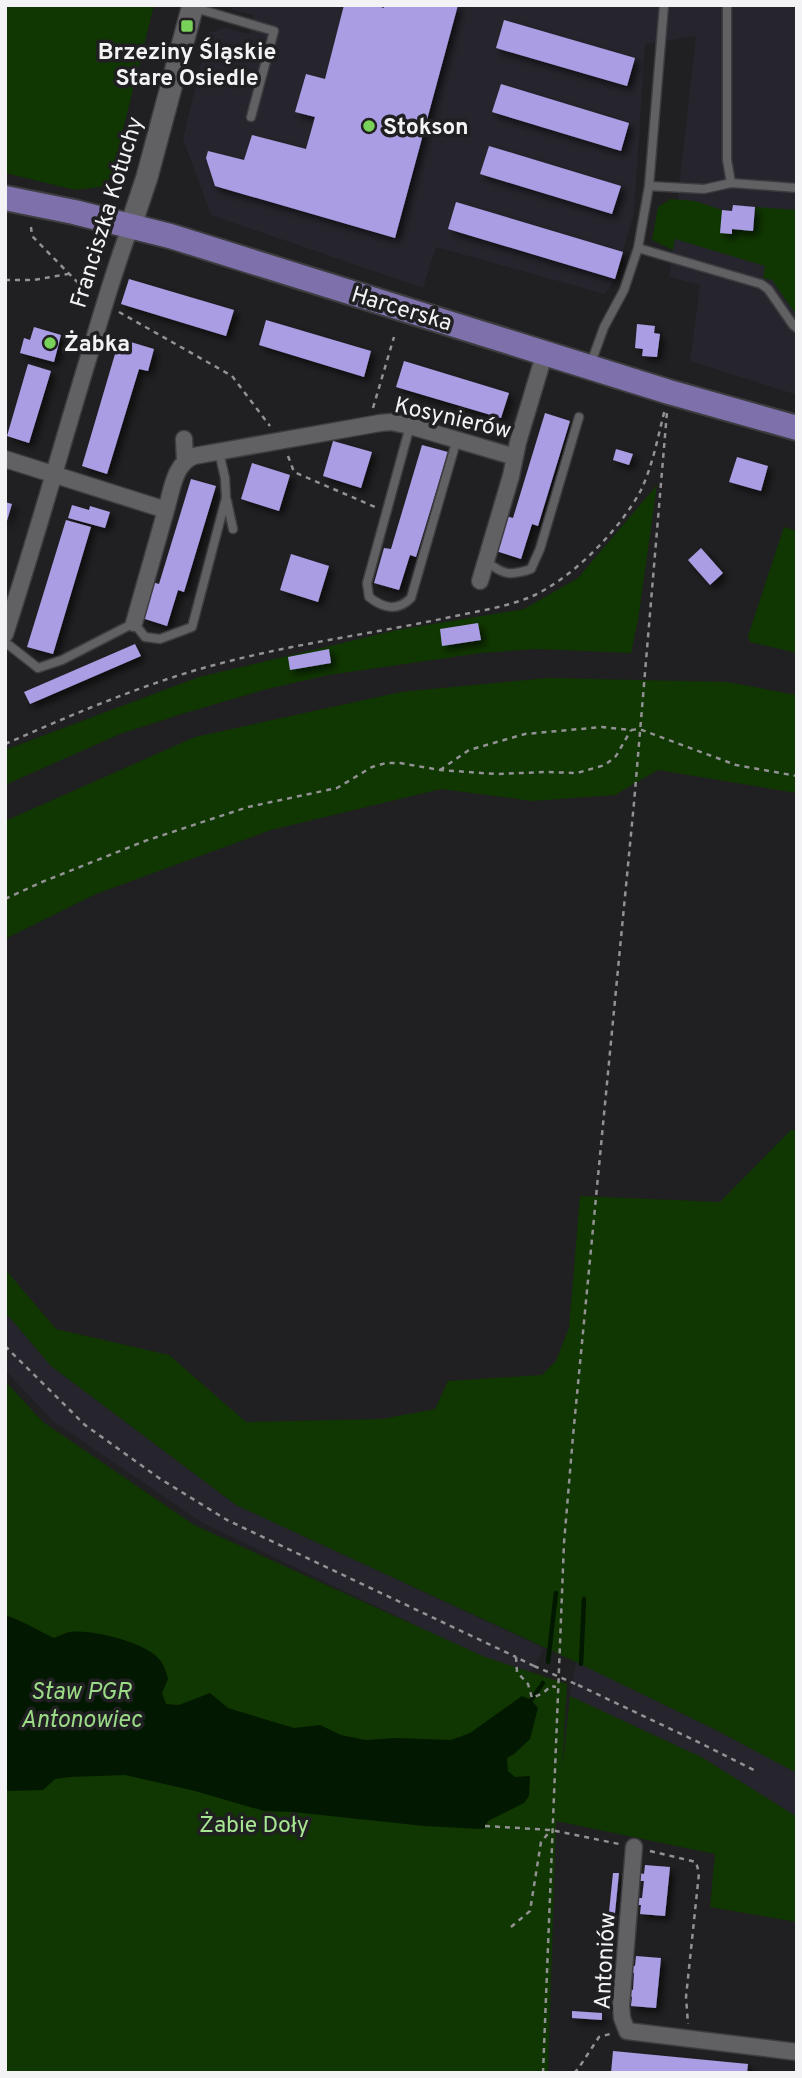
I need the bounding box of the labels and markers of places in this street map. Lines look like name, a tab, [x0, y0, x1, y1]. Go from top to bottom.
marker: Brzeziny Śląskie Stare Osiedle	[179, 18, 195, 34]
place label: Brzeziny Śląskie Stare Osiedle	[98, 37, 276, 94]
place label: Stokson	[383, 114, 469, 143]
marker: Stokson	[361, 118, 377, 134]
place label: Żabka	[64, 330, 130, 360]
marker: Żabka	[42, 335, 58, 351]

